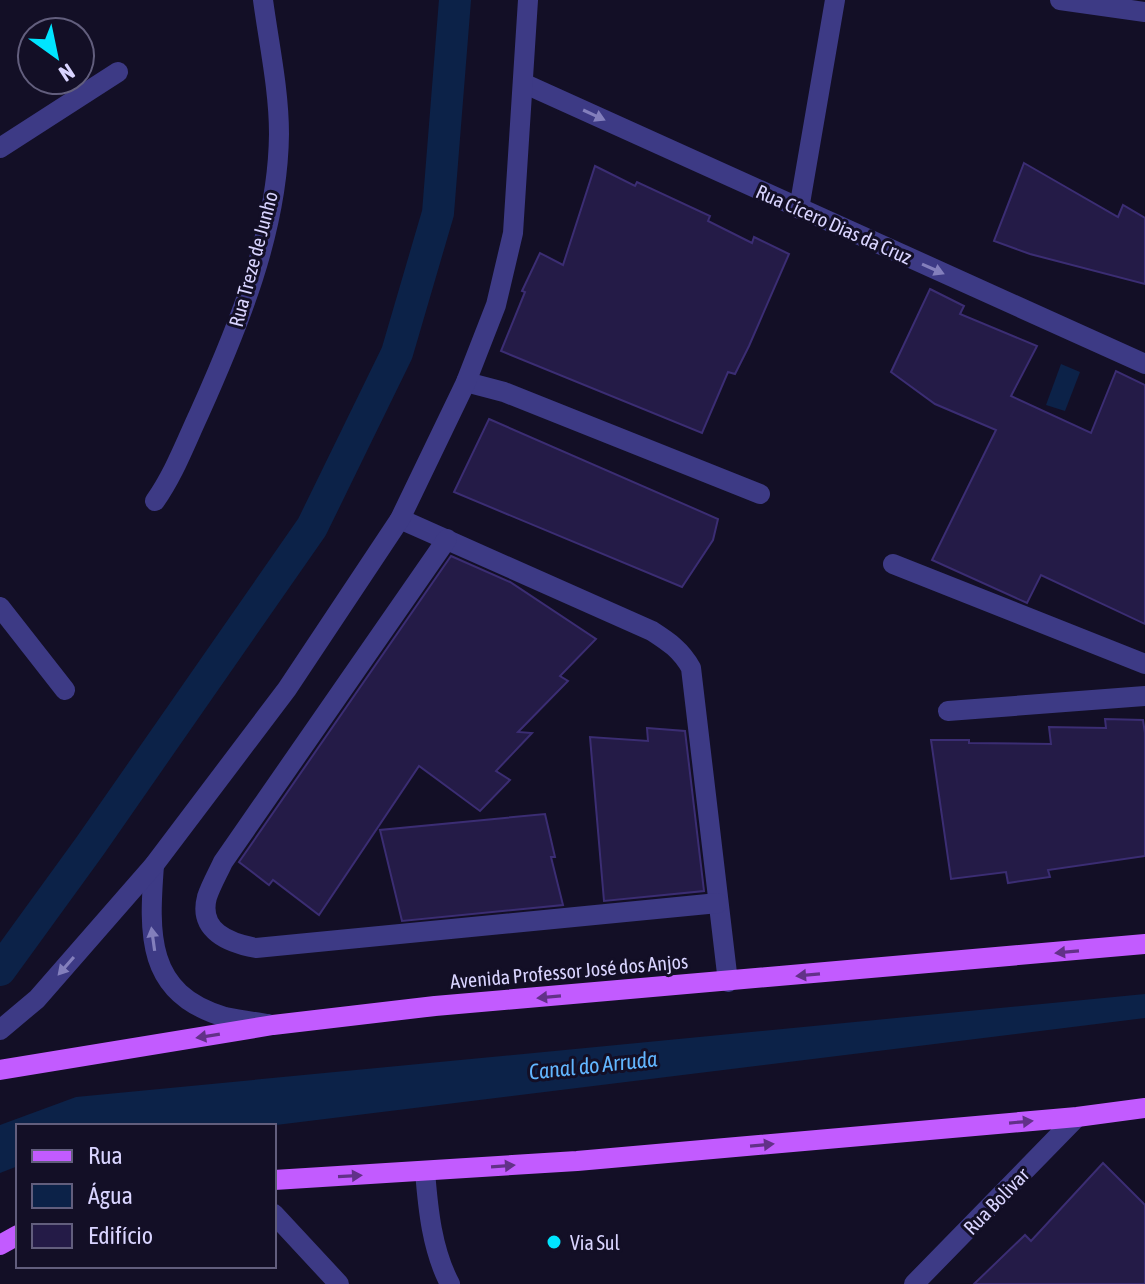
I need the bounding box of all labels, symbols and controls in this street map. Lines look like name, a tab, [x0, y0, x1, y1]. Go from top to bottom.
north arrow	[16, 16, 96, 96]
text: N	[54, 58, 79, 87]
one-way arrow	[582, 109, 606, 122]
street label: Rua Cícero Dias da Cruz	[753, 179, 915, 269]
street label: Rua Treze de Junho	[224, 189, 282, 329]
one-way arrow	[921, 262, 945, 276]
one-way arrow	[146, 926, 159, 951]
one-way arrow	[1055, 946, 1080, 959]
street label: Avenida Professor José dos Anjos	[449, 949, 689, 993]
one-way arrow	[58, 956, 76, 975]
one-way arrow	[795, 969, 820, 982]
one-way arrow	[536, 991, 561, 1004]
one-way arrow	[195, 1030, 220, 1042]
water label: Canal do Arruda	[528, 1045, 658, 1085]
one-way arrow	[1009, 1115, 1034, 1128]
legend	[16, 1124, 276, 1268]
one-way arrow	[750, 1138, 775, 1151]
text: Rua	[88, 1142, 123, 1169]
one-way arrow	[491, 1159, 516, 1172]
street label: Rua Bolivar	[959, 1162, 1034, 1239]
one-way arrow	[338, 1169, 363, 1182]
text: Água	[88, 1182, 133, 1209]
text: Edifício	[88, 1222, 153, 1249]
place label: Via Sul	[570, 1231, 620, 1254]
marker: Via Sul	[545, 1233, 563, 1251]

